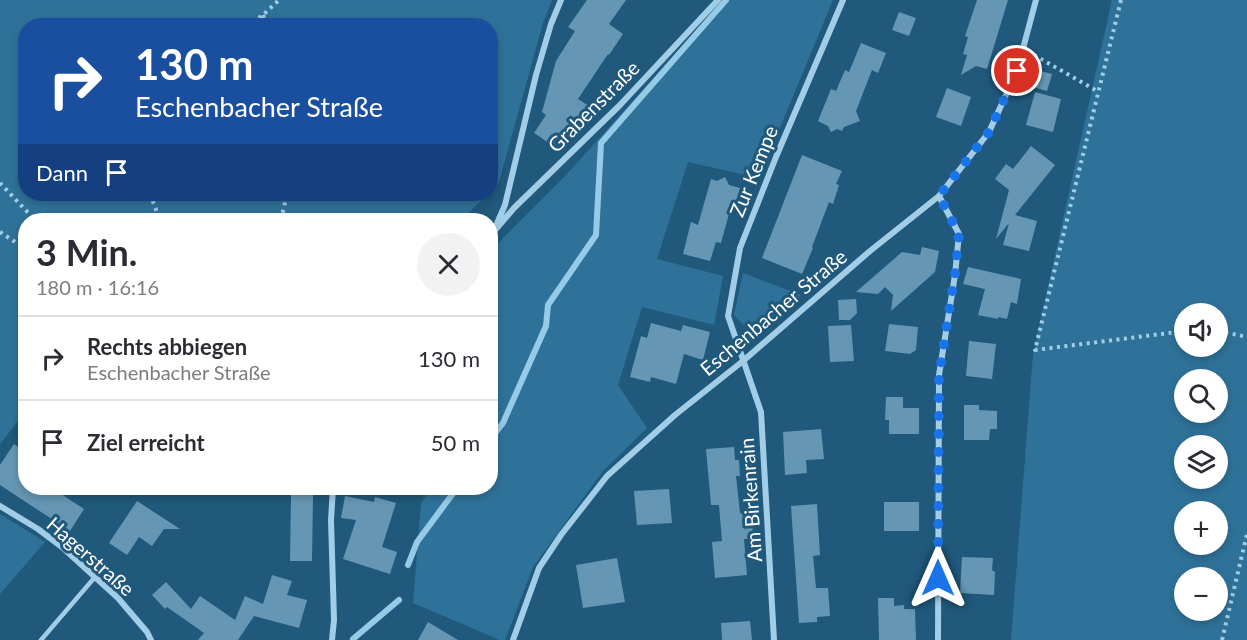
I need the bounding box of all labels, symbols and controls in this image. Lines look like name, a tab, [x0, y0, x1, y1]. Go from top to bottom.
text: 130 m	[135, 39, 253, 89]
icon: right	[36, 42, 114, 120]
pin	[991, 45, 1042, 96]
icon: arrive	[1000, 54, 1033, 87]
street label: Grabenstraße	[542, 55, 644, 157]
text: Eschenbacher Straße	[135, 90, 383, 123]
street label: Zur Kempe	[724, 122, 782, 220]
icon: arrive	[100, 156, 133, 189]
text: Dann	[36, 159, 88, 186]
text: 3 Min.	[36, 230, 137, 274]
button: close	[417, 233, 480, 296]
street label: Eschenbacher Straße	[695, 244, 851, 380]
text: 180 m · 16:16	[36, 275, 159, 299]
map controls	[1174, 303, 1228, 621]
button: sound	[1174, 303, 1228, 357]
text: Rechts abbiegen	[87, 333, 247, 360]
icon: right	[36, 342, 69, 375]
text: 130 m	[418, 345, 480, 372]
text: Eschenbacher Straße	[87, 360, 271, 384]
button: search	[1174, 369, 1228, 423]
icon: arrive	[36, 426, 69, 459]
text: Ziel erreicht	[87, 429, 205, 456]
text: 50 m	[431, 429, 480, 456]
button: layers	[1174, 435, 1228, 489]
street label: Am Birkenrain	[734, 437, 766, 563]
button: +	[1174, 501, 1228, 555]
street label: Hagerstraße	[42, 512, 140, 600]
position arrow	[906, 546, 970, 610]
button: −	[1174, 567, 1228, 621]

